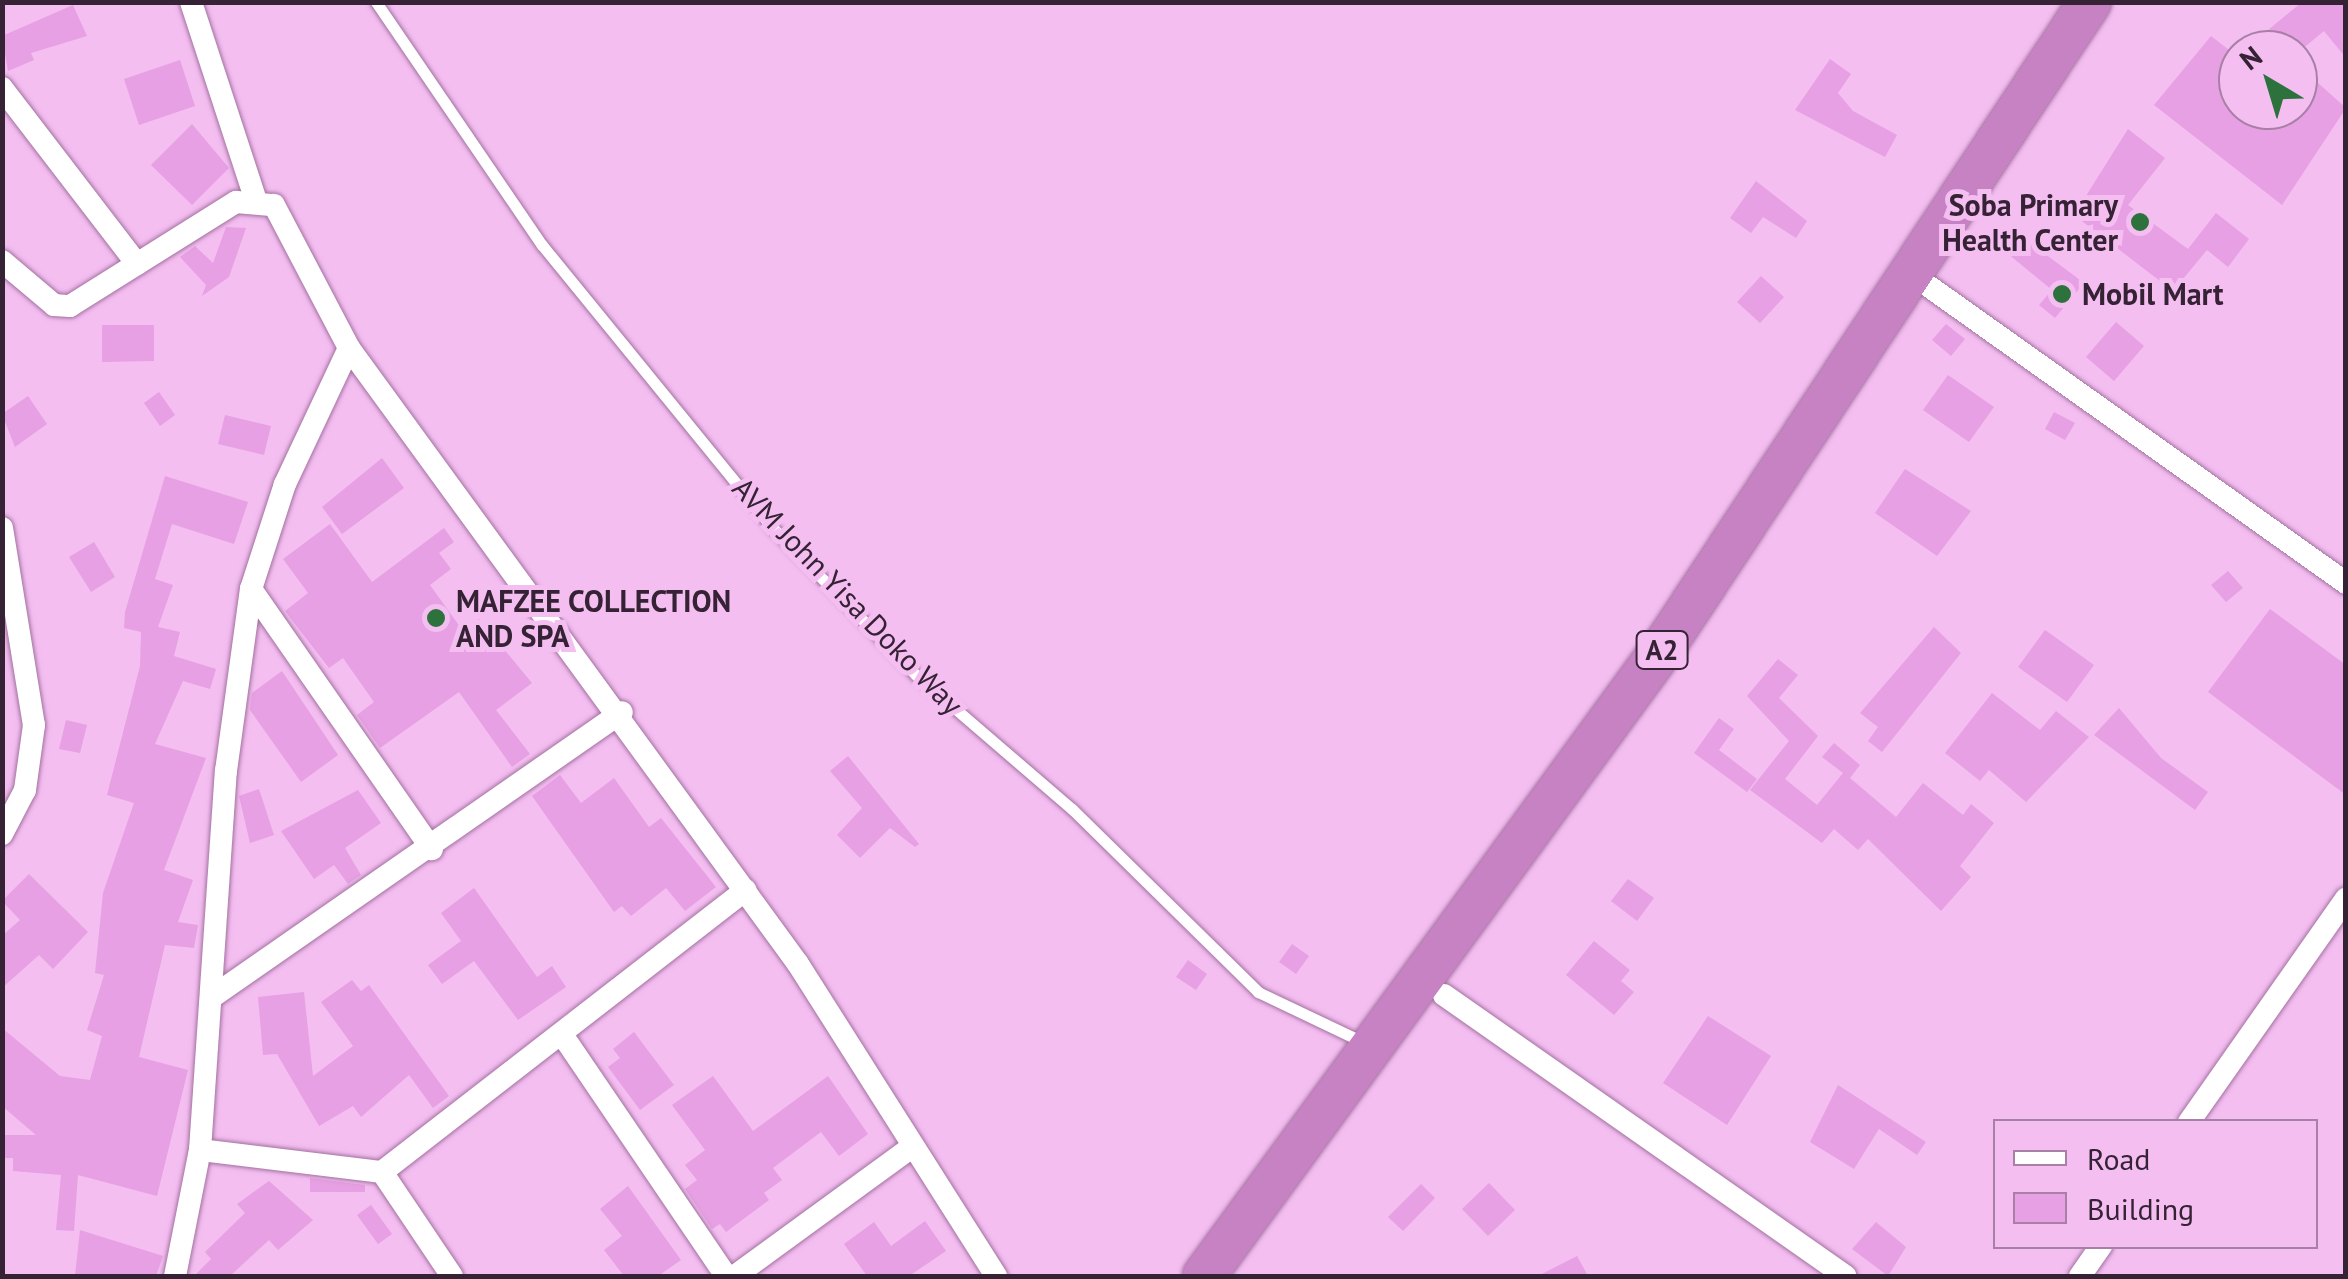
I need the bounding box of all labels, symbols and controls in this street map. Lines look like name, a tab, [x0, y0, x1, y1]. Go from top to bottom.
north arrow	[2218, 30, 2318, 130]
text: N	[2232, 37, 2269, 78]
place label: Soba Primary Health Center	[1942, 187, 2118, 258]
marker: Soba Primary Health Center	[2127, 209, 2153, 235]
place label: Mobil Mart	[2082, 276, 2223, 312]
marker: Mobil Mart	[2051, 283, 2073, 305]
street label: AVM John Yisa Doko Way	[725, 469, 971, 723]
place label: MAFZEE COLLECTION AND SPA	[456, 583, 732, 654]
marker: MAFZEE COLLECTION AND SPA	[425, 607, 447, 629]
road number: A2	[1634, 627, 1690, 673]
legend	[1993, 1119, 2318, 1249]
text: Road	[2087, 1139, 2151, 1178]
text: Building	[2087, 1189, 2194, 1228]

